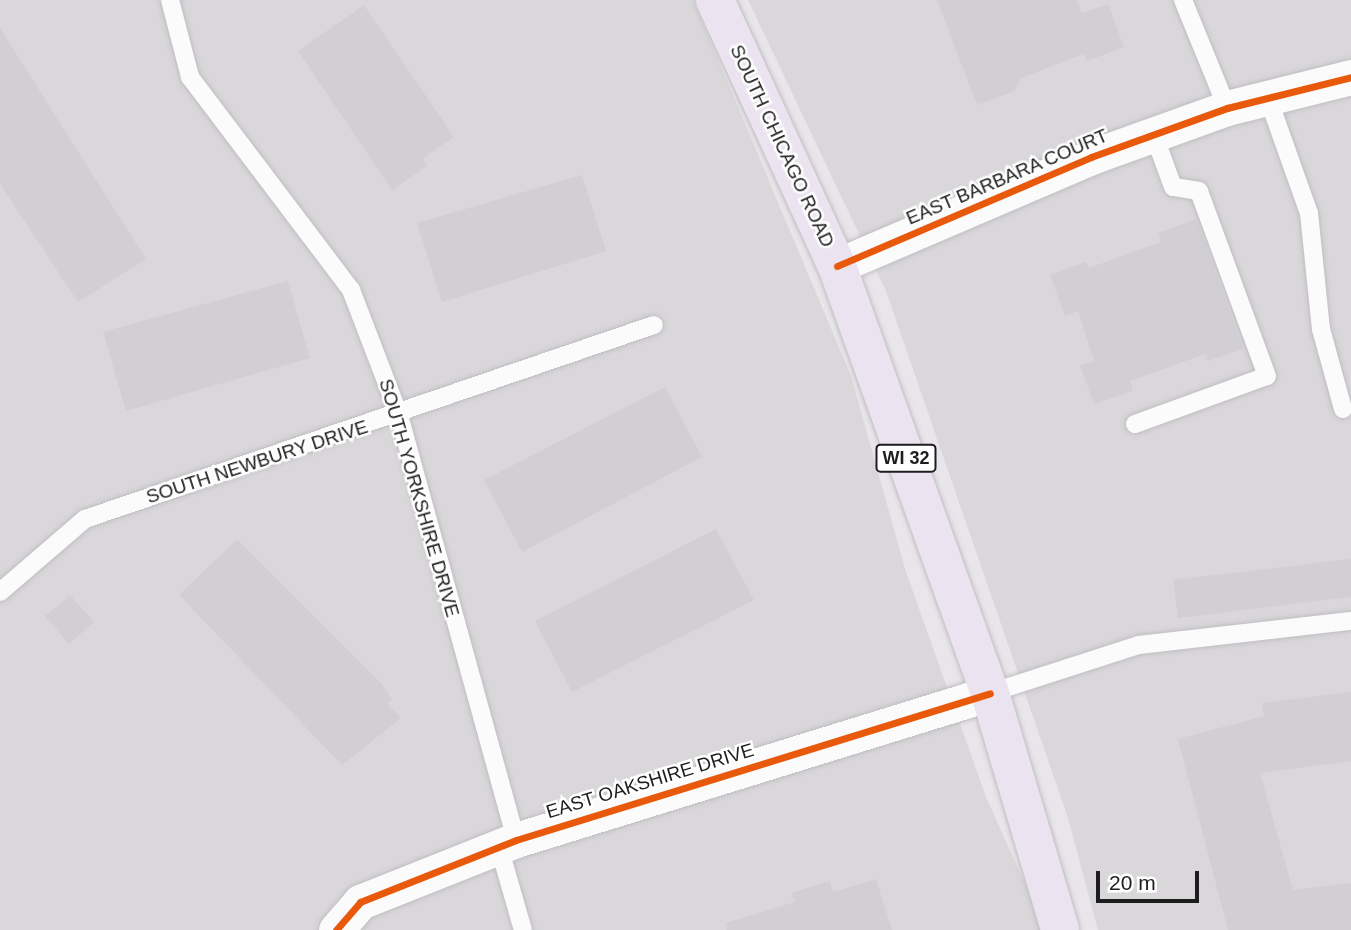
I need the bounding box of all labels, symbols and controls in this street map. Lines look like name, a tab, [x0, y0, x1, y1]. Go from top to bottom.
street label: SOUTH CHICAGO ROAD	[725, 41, 839, 251]
street label: EAST BARBARA COURT	[902, 124, 1112, 230]
street label: SOUTH YORKSHIRE DRIVE	[374, 376, 464, 620]
street label: SOUTH NEWBURY DRIVE	[143, 415, 371, 509]
road number: WI 32	[874, 444, 937, 472]
street label: EAST OAKSHIRE DRIVE	[543, 738, 757, 824]
scale bar	[1099, 856, 1202, 900]
text: 20 m	[1109, 871, 1156, 894]

